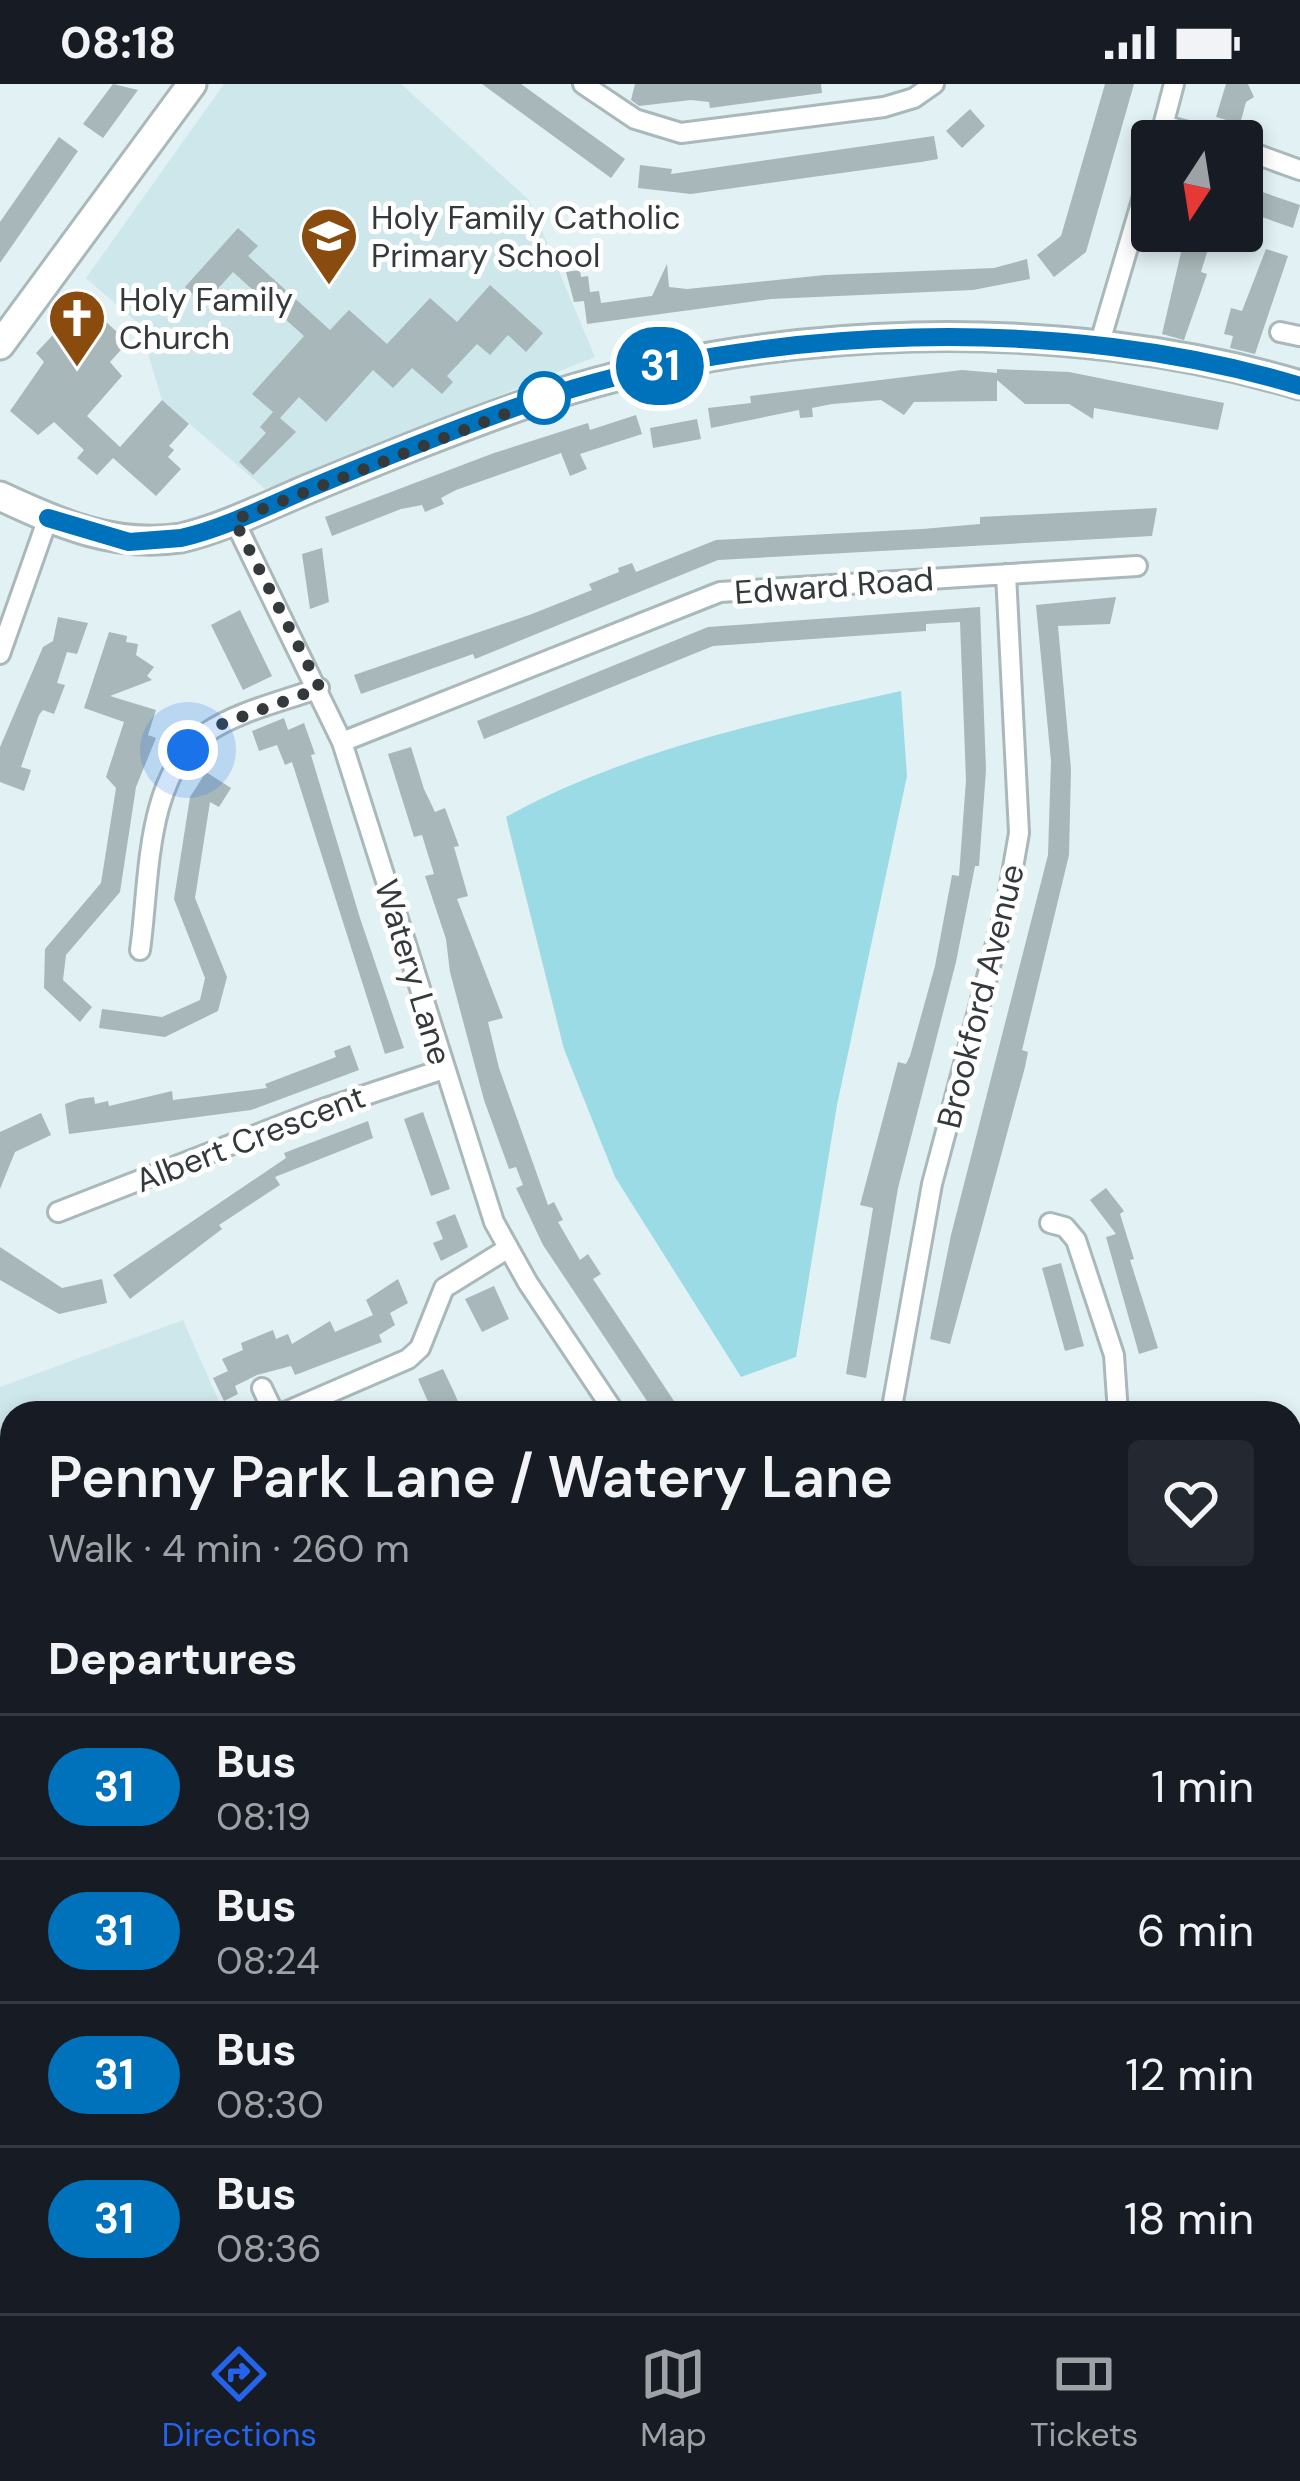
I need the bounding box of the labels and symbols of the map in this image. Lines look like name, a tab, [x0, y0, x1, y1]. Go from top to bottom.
north arrow	[1131, 120, 1263, 252]
place label: Holy Family Catholic Primary School	[371, 196, 681, 277]
school or university icon: Holy Family Catholic Primary School	[298, 205, 360, 287]
place label: Holy Family Church	[119, 278, 293, 359]
church icon: Holy Family Church	[46, 287, 108, 369]
line badge: 31	[606, 327, 714, 405]
unlabelled marker	[519, 373, 569, 423]
street label: Edward Road	[733, 557, 935, 614]
your location	[158, 720, 218, 780]
street label: Brookford Avenue	[927, 860, 1034, 1133]
street label: Watery Lane	[365, 874, 462, 1070]
street label: Albert Crescent	[129, 1075, 371, 1202]

